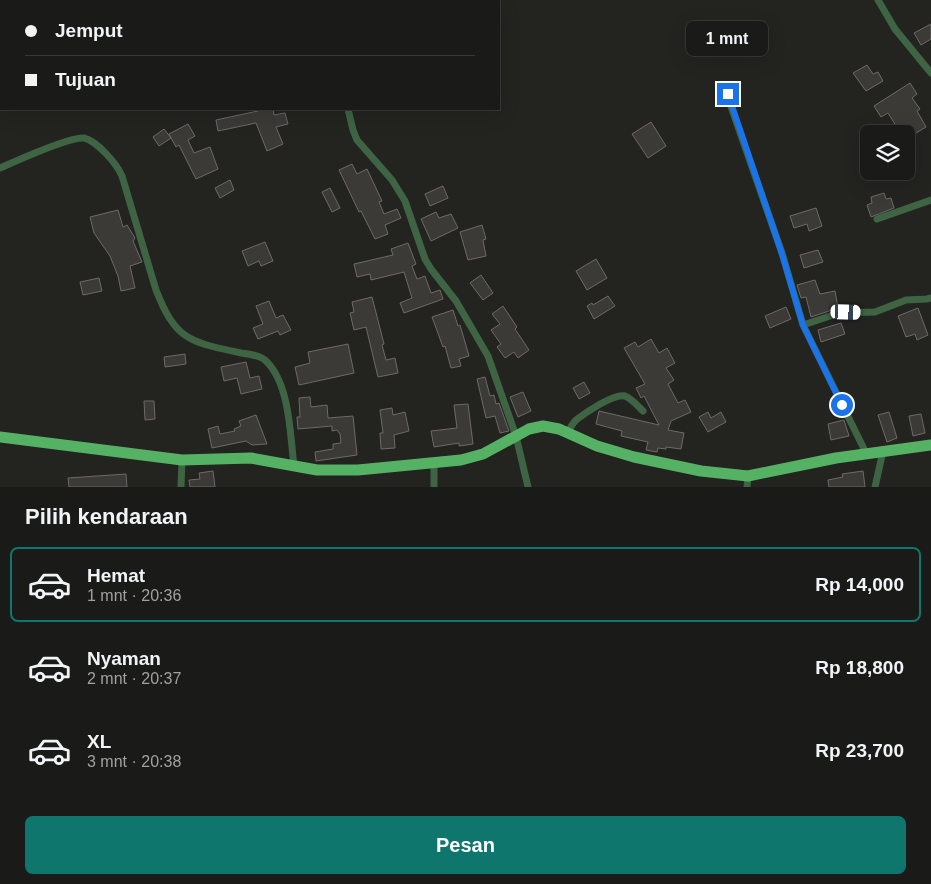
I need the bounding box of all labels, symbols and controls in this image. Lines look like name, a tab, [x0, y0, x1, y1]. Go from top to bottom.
text: Jemput	[55, 20, 123, 41]
callout: 1 mnt	[687, 22, 769, 56]
text: 1 mnt	[706, 30, 748, 47]
text: Tujuan	[55, 69, 116, 90]
route end	[717, 83, 739, 105]
map controls	[860, 125, 915, 180]
button: layers	[860, 125, 915, 180]
car	[830, 304, 861, 320]
route start	[831, 394, 853, 416]
text: Pilih kendaraan	[25, 504, 188, 529]
icon: car	[27, 562, 72, 607]
text: Hemat	[87, 565, 145, 586]
text: Rp 14,000	[815, 574, 904, 595]
text: 1 mnt · 20:36	[87, 587, 181, 604]
icon: car	[27, 645, 72, 690]
text: Nyaman	[87, 648, 161, 669]
text: Rp 18,800	[815, 657, 904, 678]
text: 2 mnt · 20:37	[87, 670, 181, 687]
icon: car	[27, 728, 72, 773]
text: XL	[87, 731, 111, 752]
text: Rp 23,700	[815, 740, 904, 761]
text: 3 mnt · 20:38	[87, 753, 181, 770]
button: Pesan	[25, 816, 906, 874]

